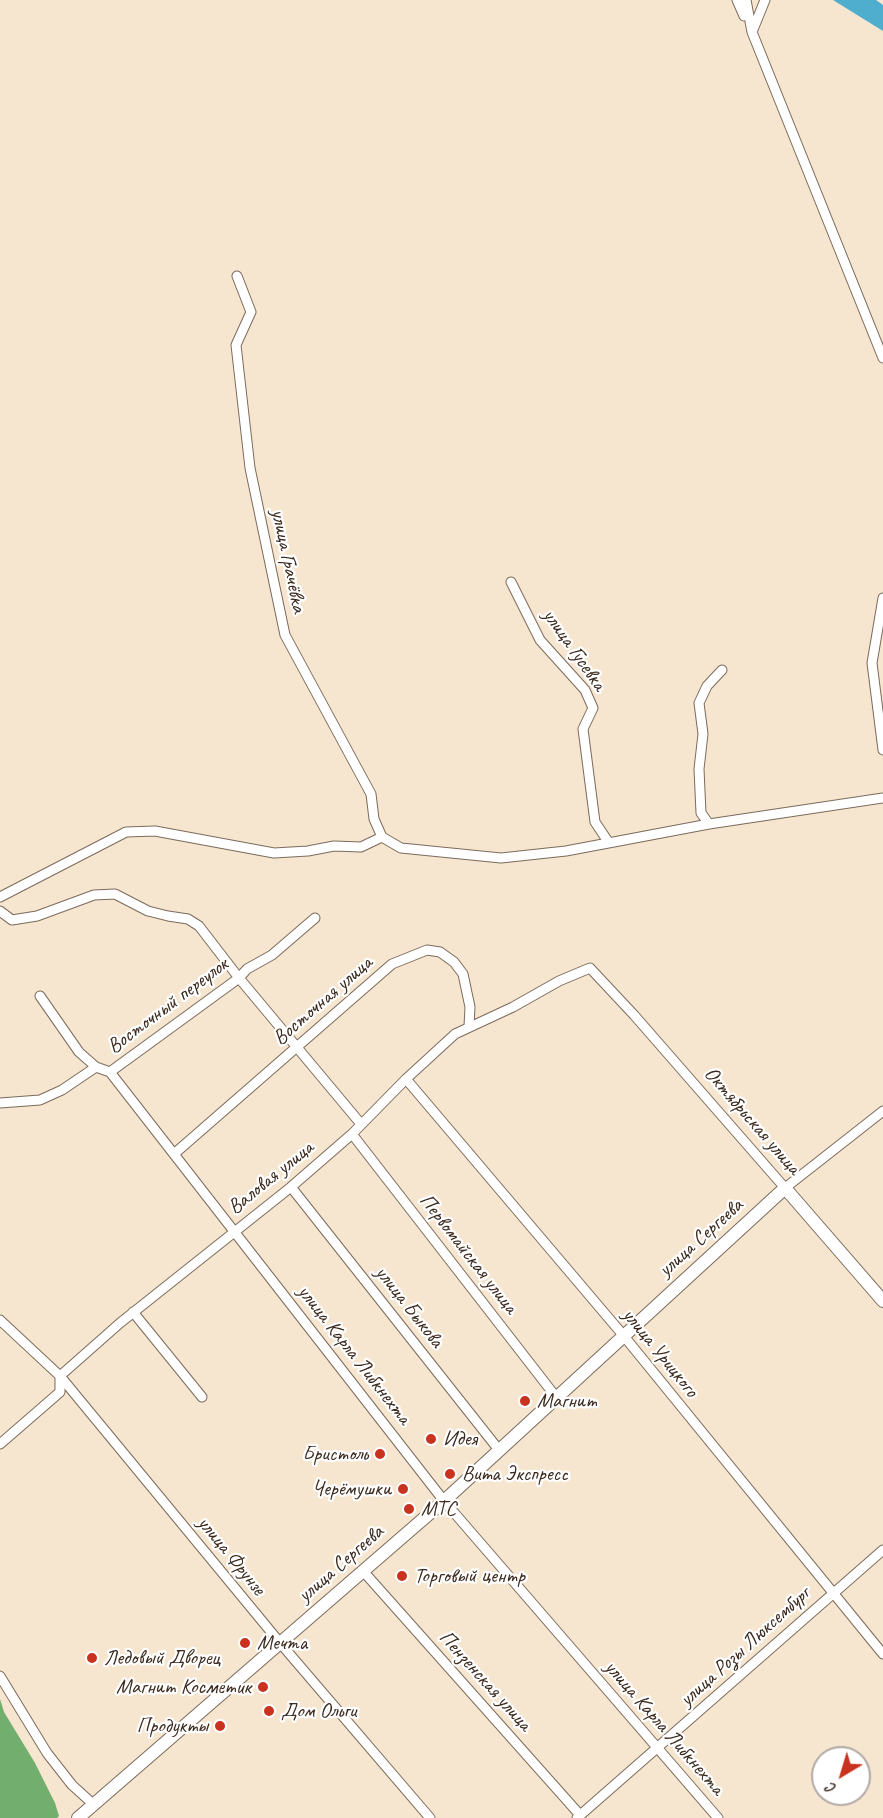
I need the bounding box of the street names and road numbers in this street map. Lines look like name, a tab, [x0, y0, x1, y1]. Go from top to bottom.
street label: улица Грачёвка	[265, 507, 311, 615]
street label: улица Гусевка	[537, 604, 611, 696]
street label: Восточная улица	[268, 951, 378, 1051]
street label: Восточный переулок	[103, 952, 233, 1060]
street label: Октябрьская улица	[698, 1062, 806, 1180]
street label: Валовая улица	[223, 1136, 319, 1220]
street label: Первомайская улица	[413, 1189, 523, 1319]
street label: улица Сергеева	[653, 1193, 749, 1283]
street label: улица Быкова	[369, 1261, 449, 1353]
street label: улица Карла Либкнехта	[292, 1280, 416, 1430]
street label: улица Урицкого	[616, 1303, 704, 1403]
street label: улица Фрунзе	[191, 1511, 271, 1601]
street label: улица Сергеева	[293, 1520, 389, 1608]
street label: улица Розы Люксембург	[675, 1582, 815, 1712]
street label: Пензенская улица	[433, 1625, 537, 1737]
street label: улица Карла Либкнехта	[599, 1655, 729, 1801]

